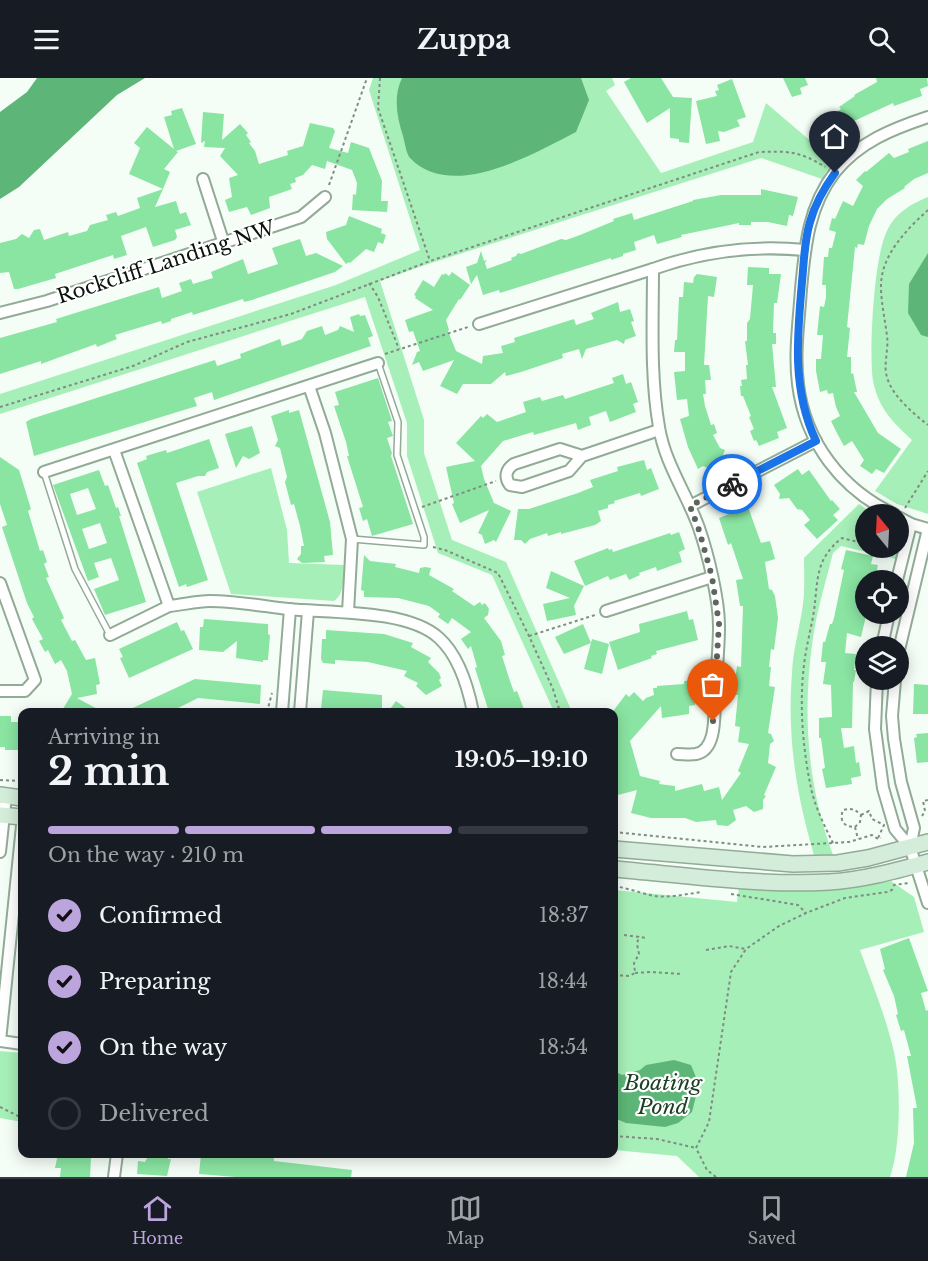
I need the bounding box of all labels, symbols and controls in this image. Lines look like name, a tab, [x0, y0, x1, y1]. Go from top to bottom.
icon: menu	[30, 23, 63, 56]
text: Zuppa	[417, 23, 511, 56]
icon: search	[865, 23, 898, 56]
pin	[809, 111, 860, 173]
icon: home	[818, 120, 851, 153]
street label: Rockcliff Landing NW	[54, 215, 279, 309]
courier	[702, 454, 762, 514]
icon: bike	[716, 468, 749, 501]
north arrow	[855, 504, 909, 558]
map controls	[855, 504, 909, 690]
button: locate	[855, 570, 909, 624]
button: layers	[855, 636, 909, 690]
pin	[687, 659, 738, 721]
icon: bag	[696, 668, 729, 701]
text: Arriving in	[48, 725, 160, 749]
text: 19:05–19:10	[455, 746, 588, 773]
text: 2 min	[48, 747, 169, 796]
text: On the way · 210 m	[48, 843, 244, 867]
icon: check	[48, 899, 81, 932]
text: Confirmed	[99, 902, 222, 929]
text: 18:37	[539, 903, 588, 927]
icon: check	[48, 965, 81, 998]
text: Preparing	[99, 968, 210, 995]
text: 18:44	[538, 969, 588, 993]
icon: check	[48, 1031, 81, 1064]
text: On the way	[99, 1034, 227, 1061]
text: 18:54	[538, 1035, 588, 1059]
water label: Boating Pond	[623, 1070, 703, 1120]
text: Delivered	[99, 1100, 209, 1127]
tab: Home	[132, 1192, 183, 1248]
tab: Map	[447, 1192, 484, 1248]
tab: Saved	[748, 1192, 796, 1248]

